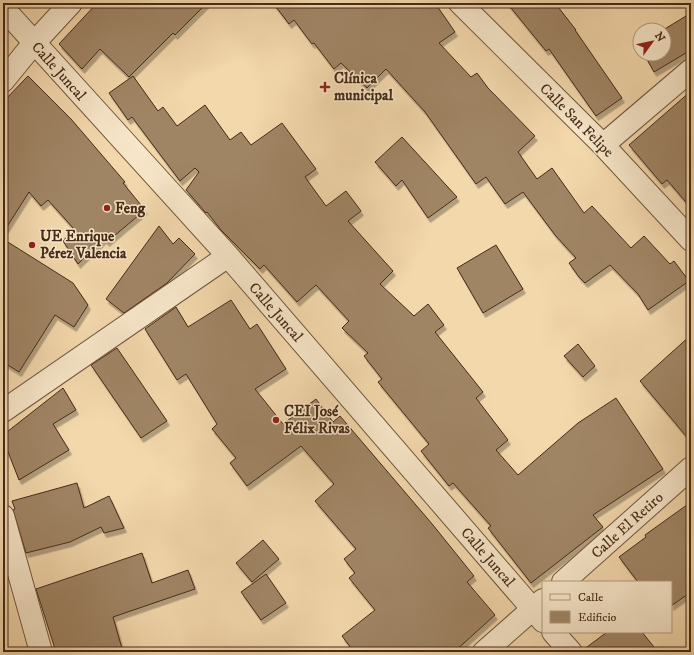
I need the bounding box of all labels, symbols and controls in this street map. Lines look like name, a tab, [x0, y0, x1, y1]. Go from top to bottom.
north arrow	[632, 22, 672, 62]
text: N	[651, 29, 668, 45]
street label: Calle Juncal	[27, 38, 90, 105]
place label: Clínica municipal	[334, 69, 393, 105]
street label: Calle San Felipe	[536, 79, 618, 161]
marker: Clínica municipal	[319, 81, 331, 93]
place label: Feng	[115, 199, 146, 218]
marker: Feng	[102, 203, 112, 213]
place label: UE Enrique Pérez Valencia	[40, 227, 127, 263]
marker: UE Enrique Pérez Valencia	[27, 240, 37, 250]
street label: Calle Juncal	[245, 279, 307, 346]
place label: CEI José Félix Rivas	[284, 402, 350, 438]
marker: CEI José Félix Rivas	[271, 415, 281, 425]
street label: Calle El Retiro	[587, 488, 667, 563]
street label: Calle Juncal	[457, 524, 519, 591]
legend	[542, 581, 672, 633]
text: Calle	[578, 590, 603, 605]
text: Edificio	[578, 610, 617, 625]

